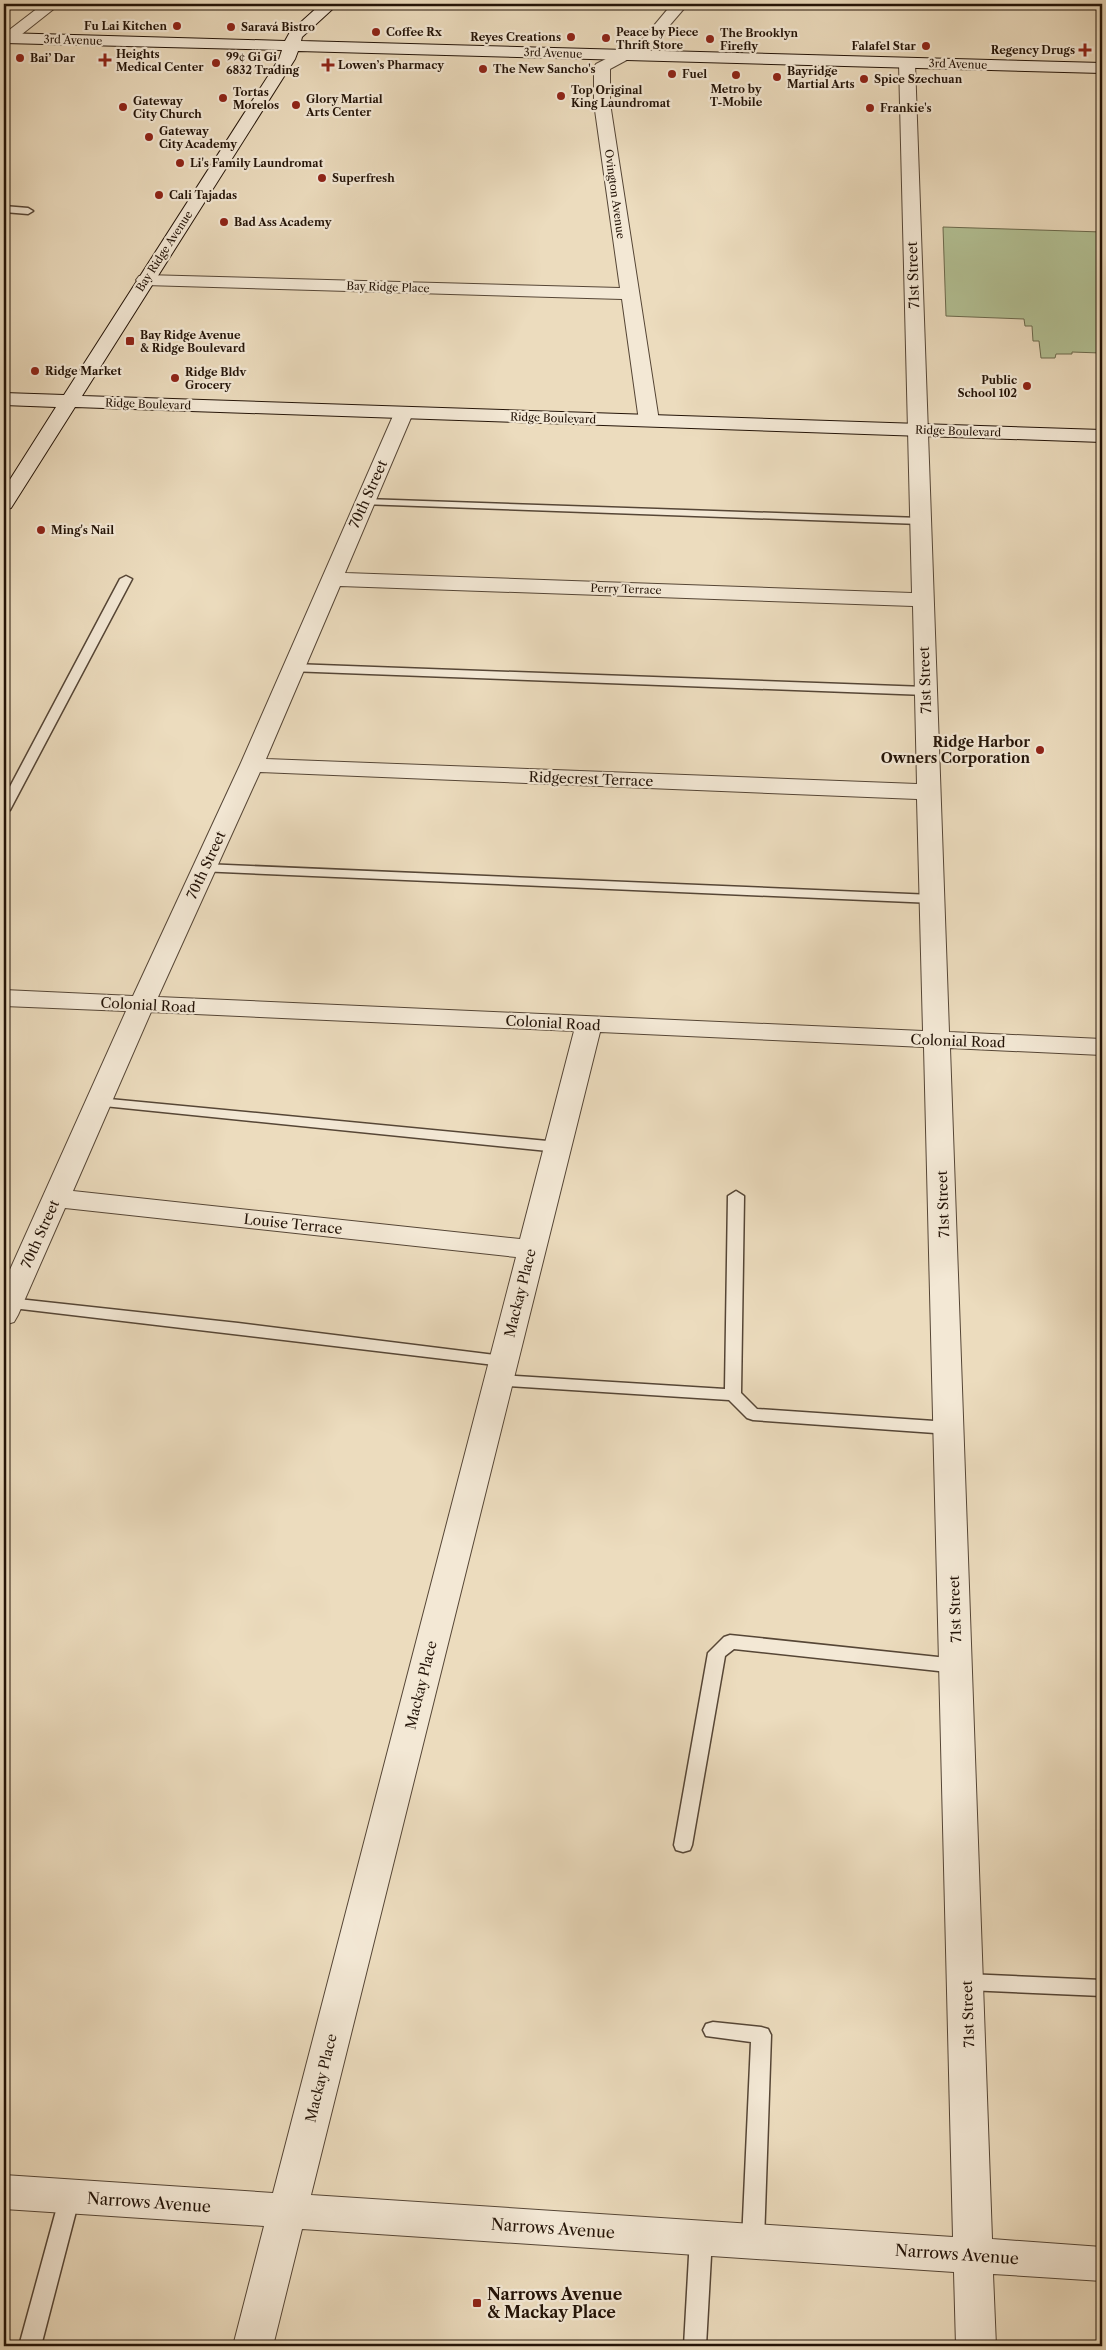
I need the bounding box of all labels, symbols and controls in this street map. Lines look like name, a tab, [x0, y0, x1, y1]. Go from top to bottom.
place label: Fu Lai Kitchen	[84, 19, 167, 33]
marker: Fu Lai Kitchen	[171, 20, 183, 32]
place label: Saravá Bistro	[241, 20, 315, 34]
marker: Saravá Bistro	[225, 21, 237, 33]
place label: Coffee Rx	[386, 25, 443, 39]
place label: Peace by Piece Thrift Store	[616, 25, 699, 52]
marker: Coffee Rx	[370, 26, 382, 38]
place label: The Brooklyn Firefly	[720, 26, 799, 53]
place label: Reyes Creations	[470, 30, 561, 44]
marker: Reyes Creations	[565, 31, 577, 43]
street label: 3rd Avenue	[43, 32, 103, 48]
marker: Peace by Piece Thrift Store	[600, 32, 612, 44]
marker: The Brooklyn Firefly	[704, 33, 716, 45]
place label: Falafel Star	[852, 39, 917, 53]
marker: Falafel Star	[920, 40, 932, 52]
place label: Regency Drugs	[991, 43, 1075, 57]
marker: Regency Drugs	[1079, 44, 1091, 56]
street label: 3rd Avenue	[523, 45, 583, 61]
place label: Heights Medical Center	[116, 47, 204, 74]
place label: 99¢ Gi Gi 6832 Trading	[226, 50, 300, 77]
place label: Bai’ Dar	[30, 51, 76, 65]
marker: Bai’ Dar	[14, 52, 26, 64]
marker: Heights Medical Center	[98, 53, 112, 67]
street label: 3rd Avenue	[928, 56, 988, 72]
marker: 99¢ Gi Gi 6832 Trading	[210, 57, 222, 69]
place label: Lowen’s Pharmacy	[338, 58, 444, 72]
marker: Lowen’s Pharmacy	[322, 59, 334, 71]
place label: The New Sancho's	[493, 62, 596, 76]
marker: The New Sancho's	[477, 63, 489, 75]
place label: Bayridge Martial Arts	[787, 64, 855, 91]
place label: Fuel	[682, 67, 707, 81]
marker: Fuel	[666, 68, 678, 80]
marker: Metro by T-Mobile	[730, 69, 742, 81]
marker: Bayridge Martial Arts	[771, 71, 783, 83]
place label: Spice Szechuan	[874, 72, 963, 86]
marker: Spice Szechuan	[858, 73, 870, 85]
place label: Metro by T-Mobile	[710, 82, 763, 109]
place label: Top Original King Laundromat	[571, 83, 671, 110]
place label: Tortas Morelos	[233, 85, 279, 112]
marker: Top Original King Laundromat	[555, 90, 567, 102]
marker: Tortas Morelos	[217, 92, 229, 104]
place label: Glory Martial Arts Center	[305, 92, 383, 119]
place label: Gateway City Church	[133, 94, 202, 121]
marker: Glory Martial Arts Center	[290, 99, 302, 111]
marker: Gateway City Church	[117, 101, 129, 113]
place label: Frankie's	[880, 101, 932, 115]
marker: Frankie's	[864, 102, 876, 114]
place label: Gateway City Academy	[159, 124, 237, 151]
marker: Gateway City Academy	[143, 131, 155, 143]
street label: Ovington Avenue	[602, 148, 628, 240]
place label: Li's Family Laundromat	[190, 156, 324, 170]
marker: Li's Family Laundromat	[174, 157, 186, 169]
place label: Superfresh	[332, 171, 395, 185]
marker: Superfresh	[316, 172, 328, 184]
place label: Cali Tajadas	[169, 188, 237, 202]
marker: Cali Tajadas	[153, 189, 165, 201]
street label: Bay Ridge Avenue	[133, 208, 195, 294]
place label: Bad Ass Academy	[234, 215, 332, 229]
marker: Bad Ass Academy	[218, 216, 230, 228]
street label: 71st Street	[903, 241, 923, 309]
street label: Bay Ridge Place	[346, 279, 430, 295]
place label: Bay Ridge Avenue & Ridge Boulevard	[140, 328, 246, 355]
marker: Bay Ridge Avenue & Ridge Boulevard	[124, 335, 136, 347]
place label: Ridge Market	[45, 364, 122, 378]
marker: Ridge Market	[29, 365, 41, 377]
place label: Ridge Bldv Grocery	[185, 365, 247, 392]
marker: Ridge Bldv Grocery	[169, 372, 181, 384]
place label: Public School 102	[957, 373, 1017, 400]
marker: Public School 102	[1021, 380, 1033, 392]
street label: Ridge Boulevard	[105, 396, 192, 413]
street label: Ridge Boulevard	[510, 410, 597, 427]
street label: Ridge Boulevard	[915, 423, 1002, 440]
street label: 70th Street	[345, 457, 391, 531]
place label: Ming's Nail	[51, 523, 114, 537]
marker: Ming's Nail	[35, 524, 47, 536]
street label: Perry Terrace	[590, 581, 662, 597]
street label: 71st Street	[915, 646, 935, 714]
place label: Ridge Harbor Owners Corporation	[881, 733, 1030, 767]
marker: Ridge Harbor Owners Corporation	[1034, 744, 1046, 756]
street label: Ridgecrest Terrace	[528, 768, 654, 790]
street label: 70th Street	[182, 828, 230, 902]
street label: Colonial Road	[100, 994, 196, 1016]
street label: Colonial Road	[505, 1012, 601, 1034]
street label: Colonial Road	[910, 1030, 1006, 1052]
street label: 71st Street	[933, 1170, 953, 1238]
street label: 70th Street	[17, 1197, 63, 1271]
street label: Louise Terrace	[243, 1210, 343, 1238]
street label: Mackay Place	[500, 1247, 540, 1339]
street label: 71st Street	[945, 1575, 965, 1643]
street label: Mackay Place	[401, 1639, 441, 1731]
street label: 71st Street	[958, 1980, 978, 2048]
street label: Mackay Place	[301, 2032, 341, 2124]
street label: Narrows Avenue	[86, 2188, 212, 2216]
street label: Narrows Avenue	[490, 2214, 616, 2242]
street label: Narrows Avenue	[894, 2240, 1020, 2268]
place label: Narrows Avenue & Mackay Place	[487, 2284, 623, 2322]
marker: Narrows Avenue & Mackay Place	[471, 2297, 483, 2309]

